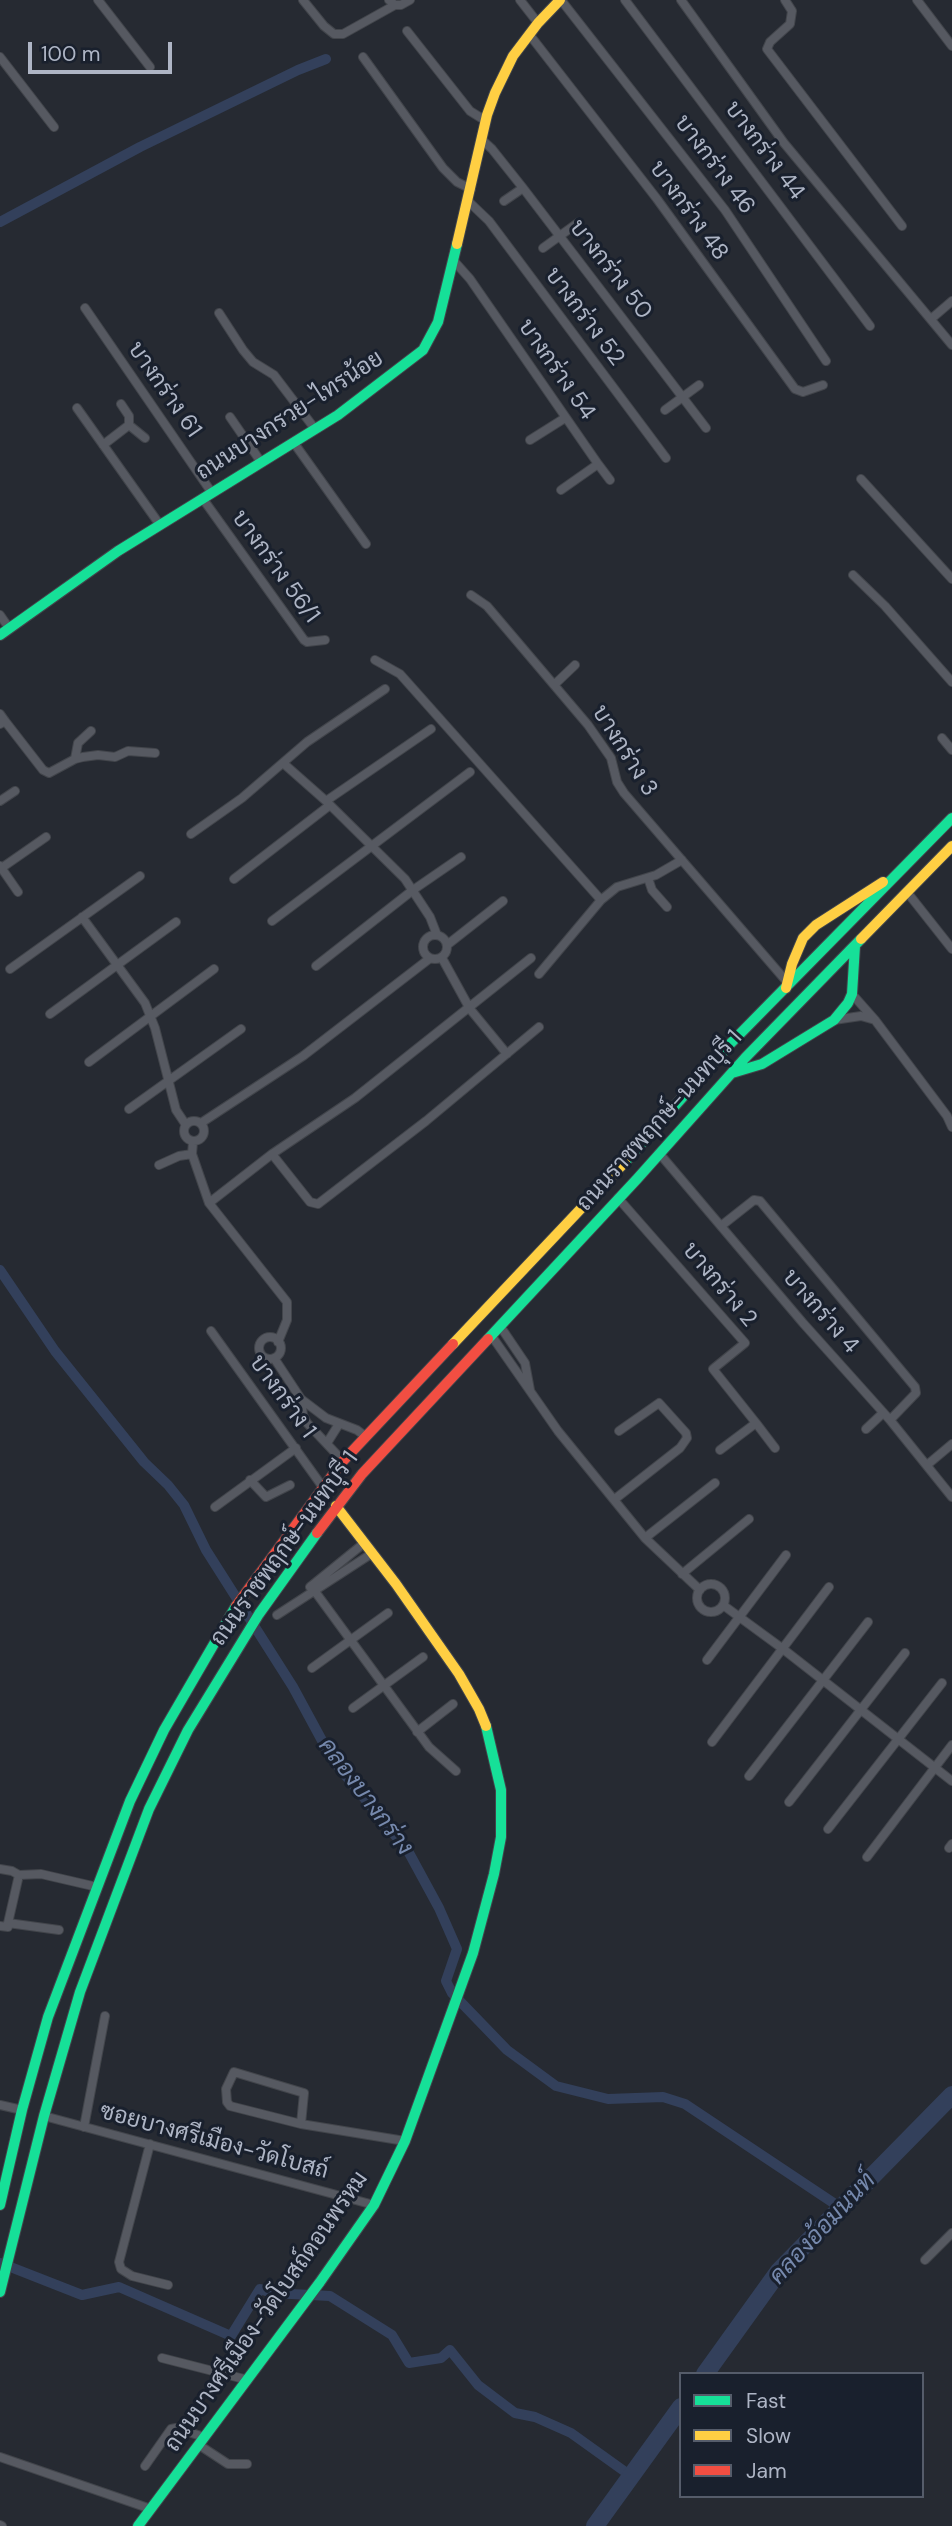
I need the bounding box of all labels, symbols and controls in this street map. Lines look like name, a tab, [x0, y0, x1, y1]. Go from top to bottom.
scale bar	[32, 28, 175, 72]
text: 100 m	[41, 40, 101, 68]
street label: บางกร่าง 44	[718, 96, 810, 206]
street label: บางกร่าง 46	[668, 110, 760, 220]
street label: บางกร่าง 48	[643, 156, 733, 266]
street label: บางกร่าง 50	[563, 215, 657, 325]
street label: บางกร่าง 52	[538, 263, 630, 371]
street label: บางกร่าง 54	[511, 314, 601, 426]
street label: บางกร่าง 61	[121, 337, 207, 443]
street label: ถนนบางกรวย-ไทรน้อย	[191, 345, 389, 487]
street label: บางกร่าง 56/1	[225, 505, 325, 629]
street label: บางกร่าง 3	[585, 700, 663, 802]
street label: ถนนราชพฤกษ์-นนทบุรี 1	[572, 1025, 748, 1217]
street label: บางกร่าง 2	[676, 1237, 762, 1333]
street label: บางกร่าง 4	[776, 1264, 864, 1360]
street label: บางกร่าง 1	[243, 1350, 321, 1444]
street label: ถนนราชพฤกษ์-นนทบุรี 1	[205, 1446, 365, 1652]
water label: คลองบางกร่าง	[312, 1733, 418, 1861]
street label: ซอยบางศรีเมือง-วัดโบสถ์	[97, 2098, 331, 2186]
street label: ถนนบางศรีเมือง-วัดโบสถ์ดอนพรหม	[159, 2167, 375, 2457]
water label: คลองอ้อมนนท์	[764, 2167, 882, 2291]
legend	[679, 2372, 924, 2498]
text: Fast	[746, 2387, 786, 2415]
text: Slow	[746, 2422, 791, 2450]
text: Jam	[746, 2457, 787, 2485]

